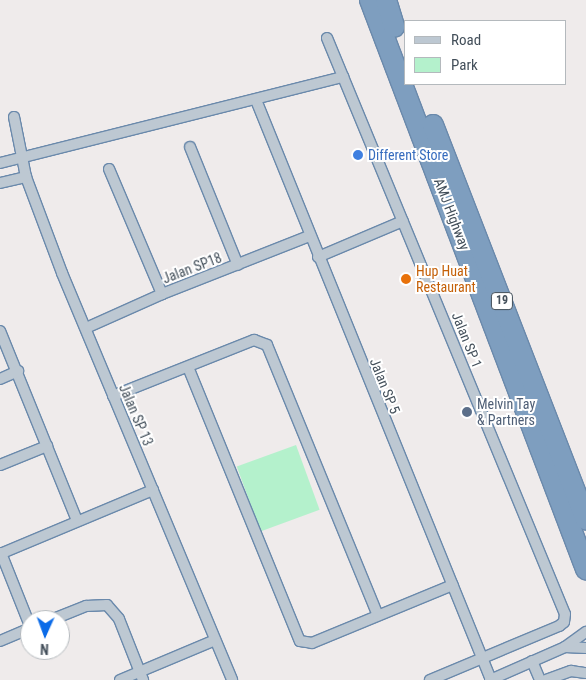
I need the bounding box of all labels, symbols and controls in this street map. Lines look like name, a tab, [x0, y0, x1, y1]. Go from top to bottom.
legend	[404, 20, 566, 85]
text: Road	[451, 31, 481, 49]
text: Park	[451, 56, 478, 74]
place label: Different Store	[368, 147, 448, 163]
marker: Different Store	[352, 149, 364, 161]
street label: AMJ Highway	[431, 176, 473, 252]
street label: Jalan SP18	[160, 249, 224, 287]
place label: Hup Huat Restaurant	[416, 263, 476, 296]
marker: Hup Huat Restaurant	[400, 273, 412, 285]
road number: 19	[491, 292, 513, 310]
street label: Jalan SP 1	[448, 310, 486, 370]
street label: Jalan SP 5	[366, 356, 404, 416]
street label: Jalan SP 13	[115, 382, 157, 448]
place label: Melvin Tay & Partners	[477, 396, 535, 428]
marker: Melvin Tay & Partners	[461, 406, 473, 418]
north arrow	[20, 610, 70, 660]
text: N	[40, 641, 49, 657]

